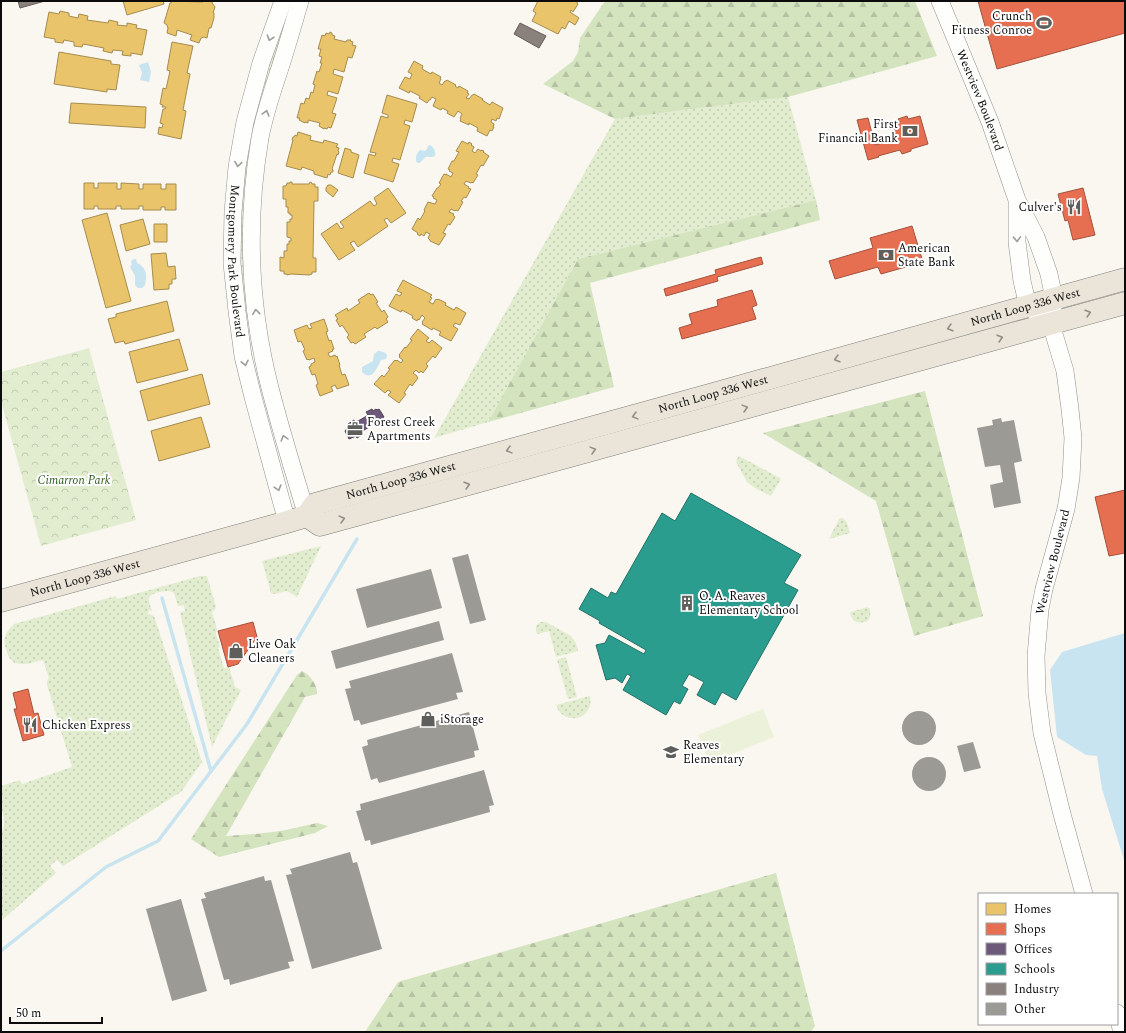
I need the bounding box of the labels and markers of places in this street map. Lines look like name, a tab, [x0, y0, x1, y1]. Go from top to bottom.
place label: Crunch Fitness Conroe	[951, 7, 1032, 40]
sports icon: Crunch Fitness Conroe	[1035, 14, 1053, 32]
place label: First Financial Bank	[818, 115, 898, 148]
bank icon: First Financial Bank	[901, 122, 919, 140]
place label: Culver's	[1019, 198, 1062, 217]
restaurant icon: Culver's	[1065, 198, 1083, 216]
place label: American State Bank	[898, 239, 955, 272]
bank icon: American State Bank	[877, 246, 895, 264]
place label: Forest Creek Apartments	[367, 413, 435, 446]
office icon: Forest Creek Apartments	[346, 420, 364, 438]
place label: O. A. Reaves Elementary School	[699, 587, 799, 620]
building icon: O. A. Reaves Elementary School	[678, 594, 696, 612]
place label: Live Oak Cleaners	[248, 635, 296, 668]
shop icon: Live Oak Cleaners	[227, 642, 245, 660]
shop icon: iStorage	[419, 710, 437, 728]
place label: iStorage	[440, 710, 484, 729]
restaurant icon: Chicken Express	[21, 716, 39, 734]
place label: Chicken Express	[42, 716, 131, 735]
place label: Reaves Elementary	[683, 736, 745, 769]
school or university icon: Reaves Elementary	[662, 743, 680, 761]

